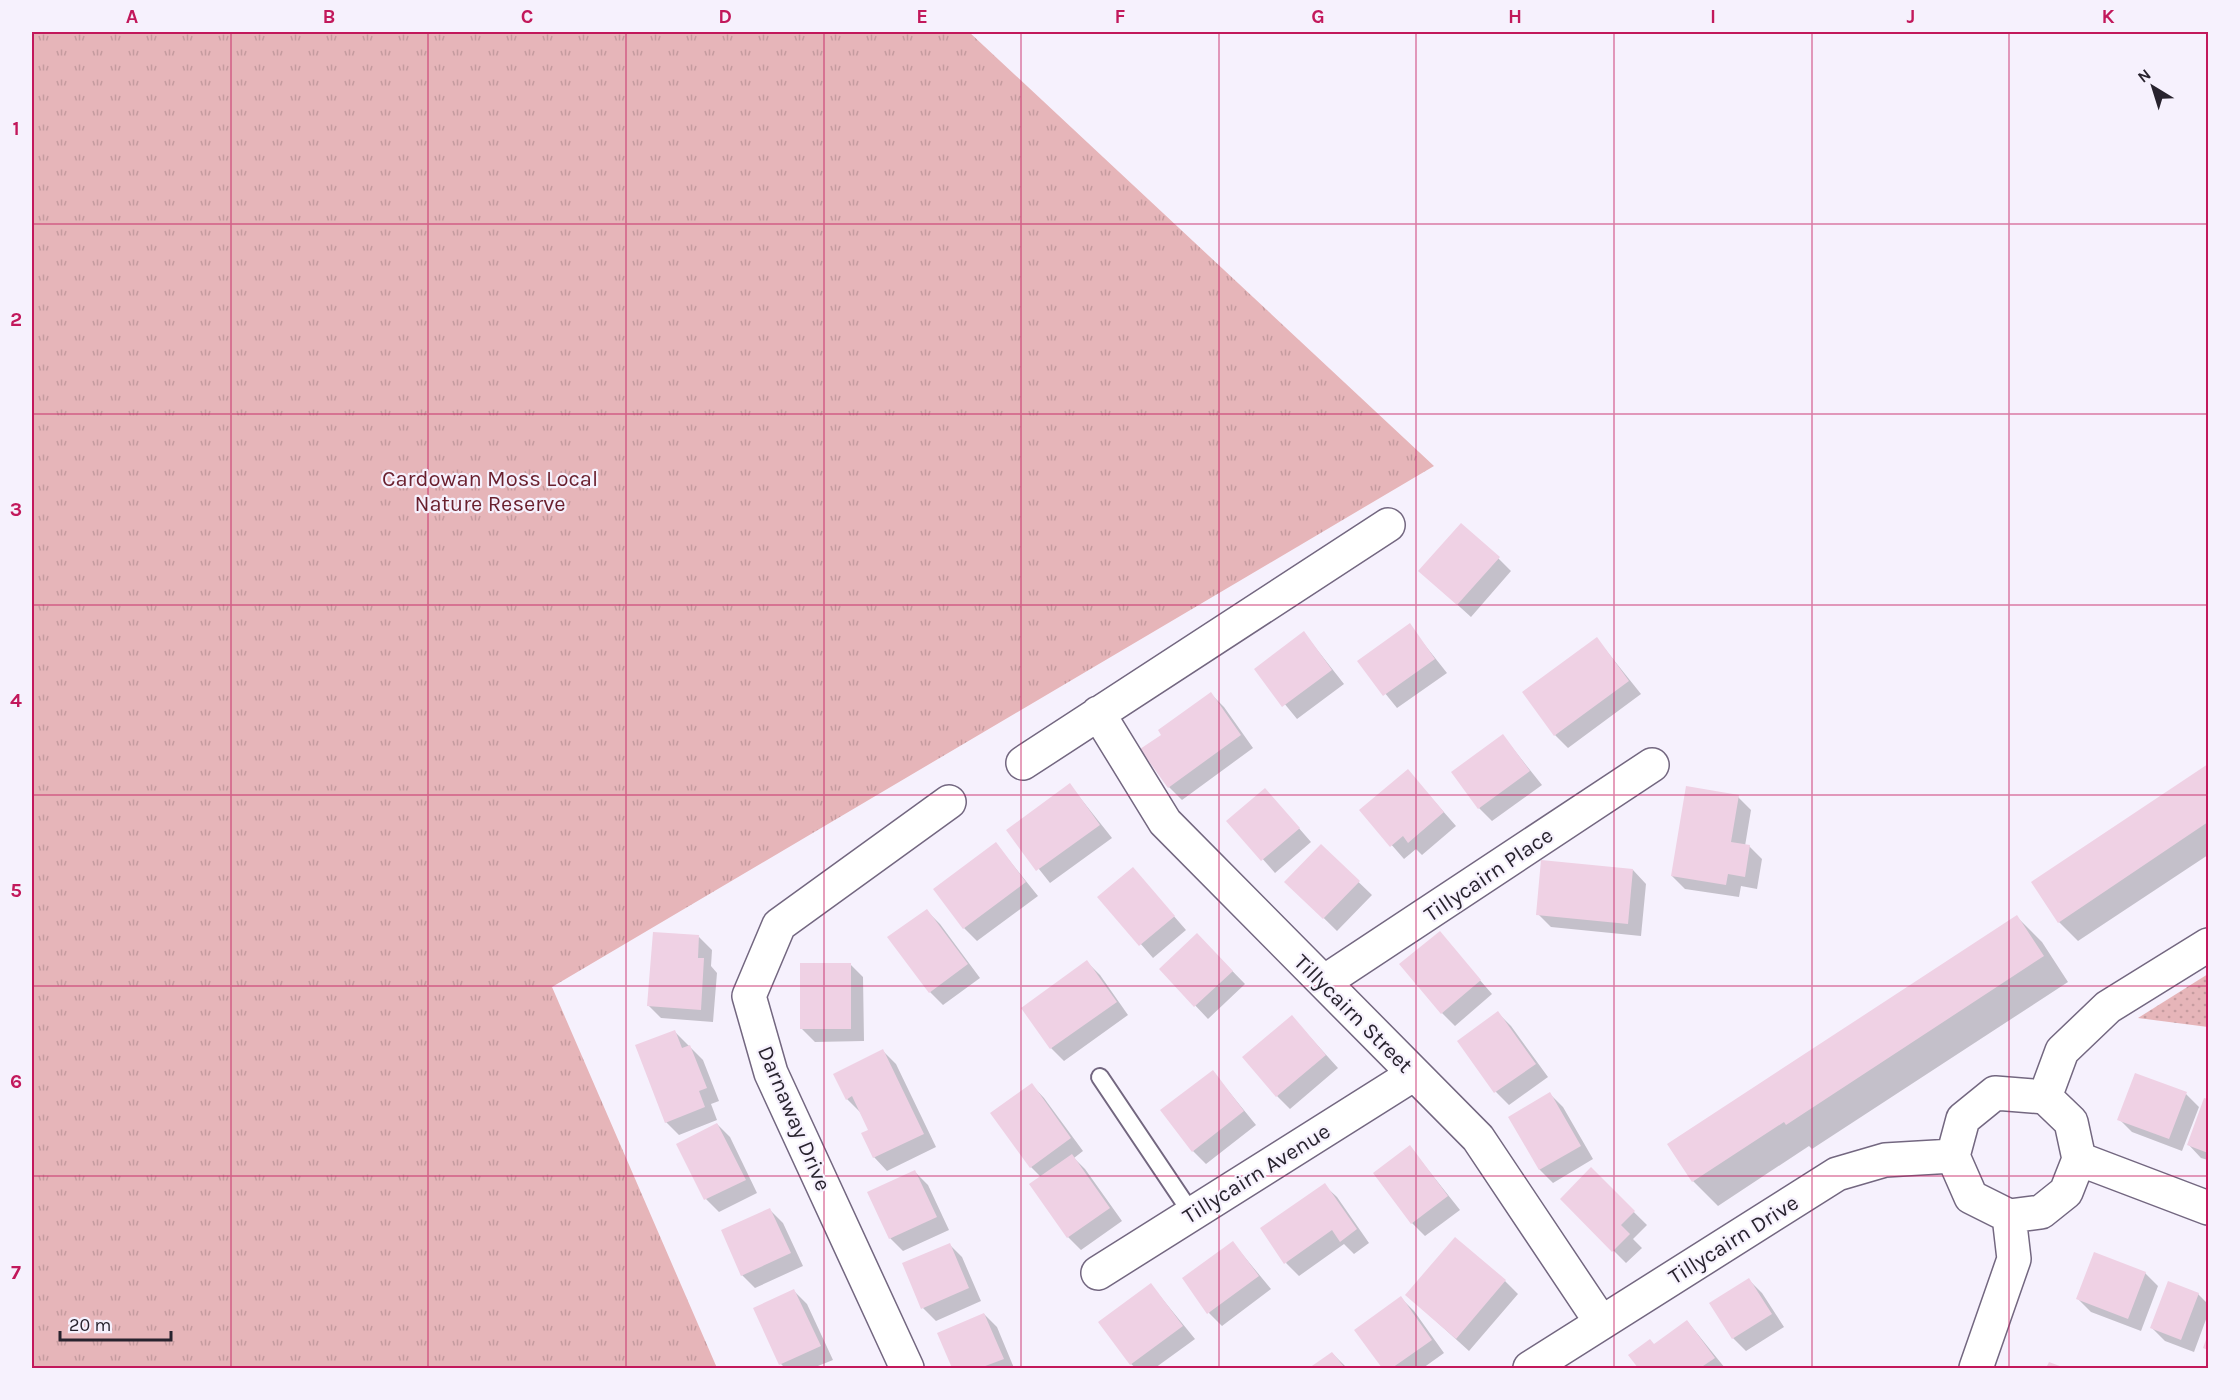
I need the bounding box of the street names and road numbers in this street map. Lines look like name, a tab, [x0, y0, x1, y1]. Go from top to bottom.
street label: Tillycairn Place	[1419, 822, 1558, 927]
street label: Tillycairn Street	[1289, 949, 1418, 1078]
street label: Darnaway Drive	[752, 1042, 836, 1195]
street label: Tillycairn Avenue	[1178, 1118, 1335, 1230]
street label: Tillycairn Drive	[1664, 1190, 1803, 1290]

